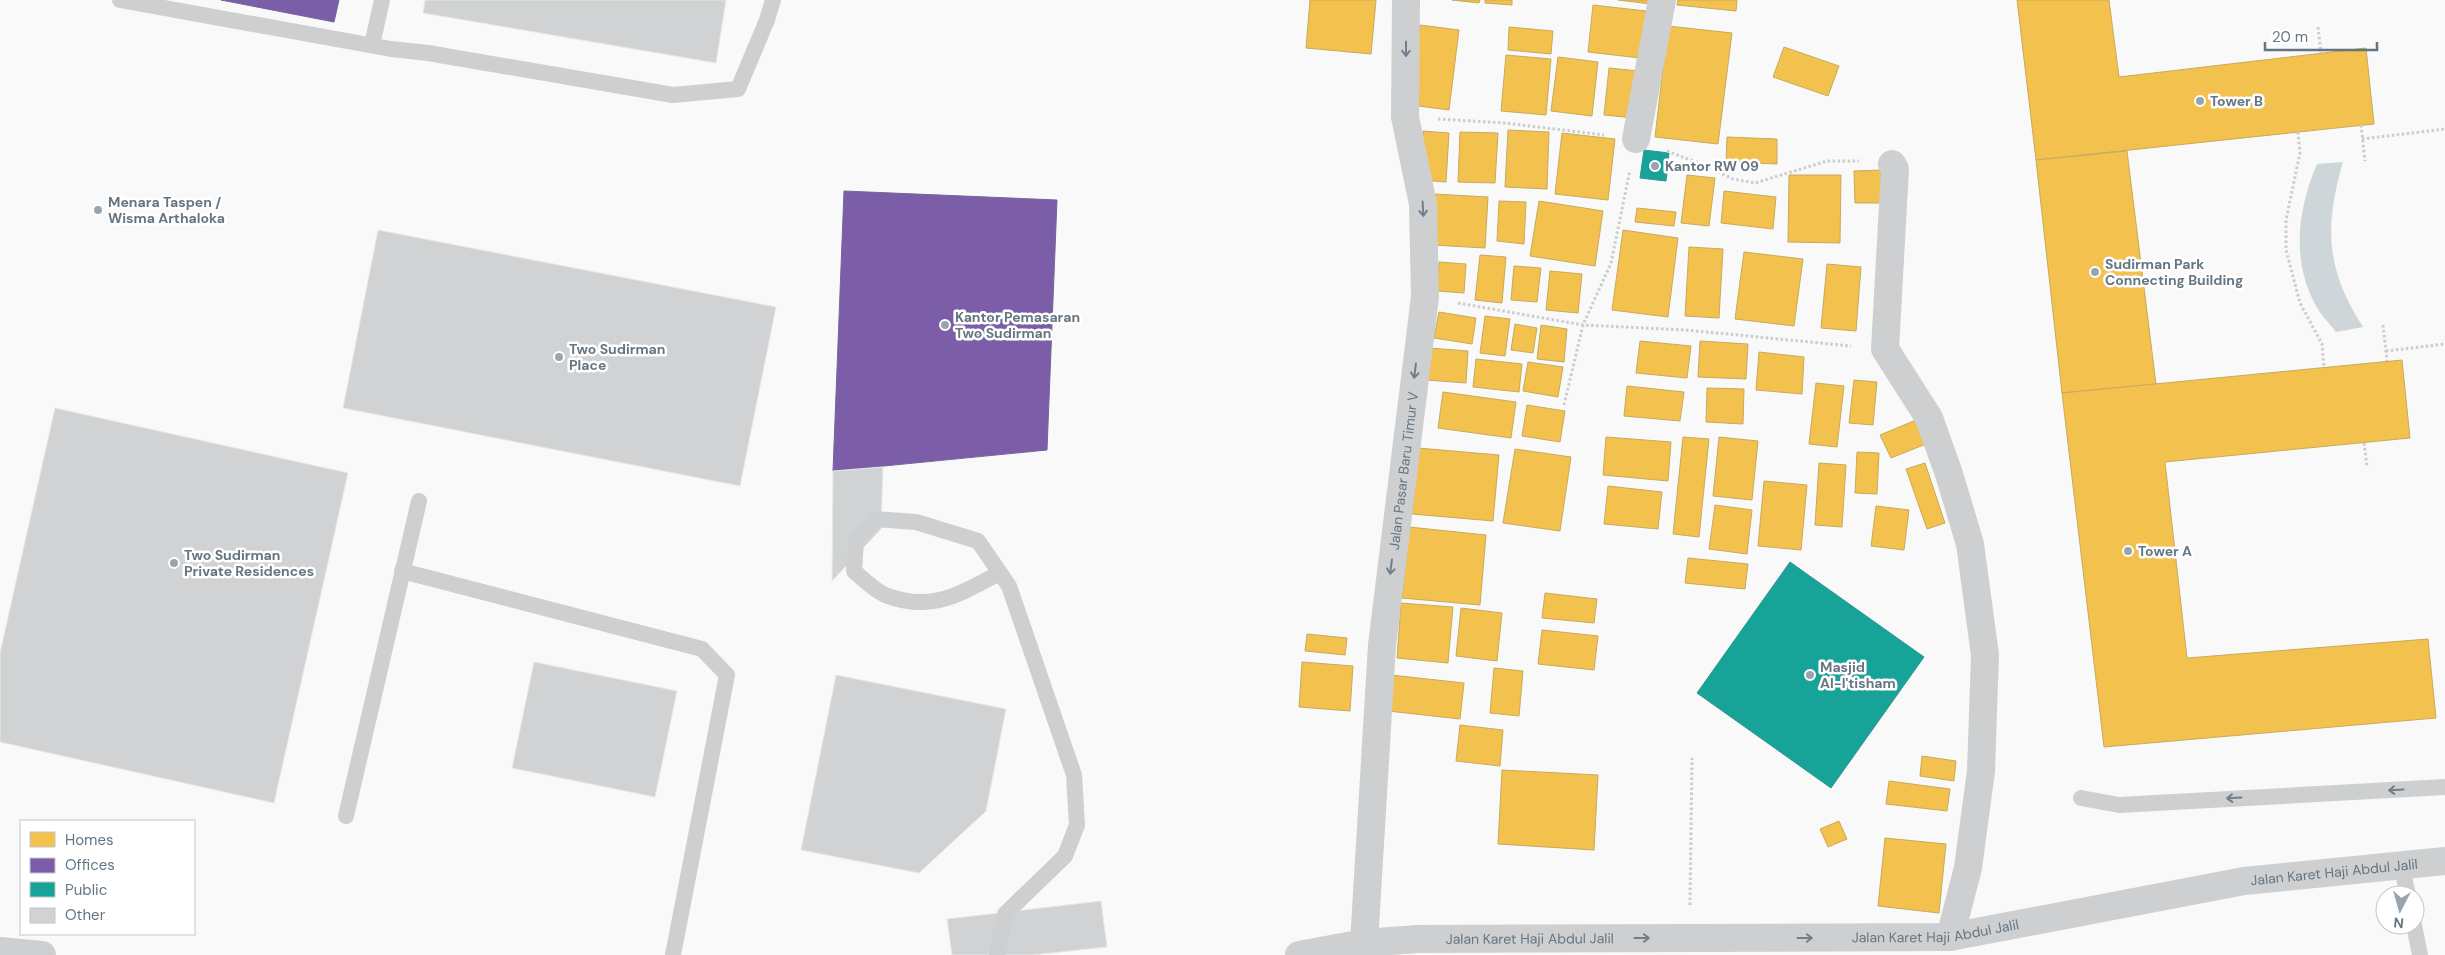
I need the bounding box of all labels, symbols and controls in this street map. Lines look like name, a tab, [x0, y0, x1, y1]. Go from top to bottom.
scale bar	[2265, 20, 2378, 52]
text: 20 m	[2272, 27, 2308, 47]
one-way arrow	[1401, 40, 1411, 56]
place label: Tower B	[2210, 92, 2263, 110]
marker: Tower B	[2194, 95, 2206, 107]
place label: Kantor RW 09	[1665, 157, 1759, 175]
marker: Kantor RW 09	[1649, 160, 1661, 172]
place label: Menara Taspen / Wisma Arthaloka	[108, 193, 225, 227]
one-way arrow	[1418, 201, 1427, 217]
marker: Menara Taspen / Wisma Arthaloka	[92, 204, 104, 216]
place label: Sudirman Park Connecting Building	[2105, 255, 2243, 289]
marker: Sudirman Park Connecting Building	[2089, 266, 2101, 278]
place label: Kantor Pemasaran Two Sudirman	[955, 308, 1080, 342]
marker: Kantor Pemasaran Two Sudirman	[939, 319, 951, 331]
place label: Two Sudirman Place	[569, 340, 665, 374]
marker: Two Sudirman Place	[553, 351, 565, 363]
one-way arrow	[1410, 363, 1420, 379]
street label: Jalan Pasar Baru Timur V	[1385, 390, 1422, 551]
place label: Tower A	[2138, 542, 2192, 560]
marker: Tower A	[2122, 545, 2134, 557]
place label: Two Sudirman Private Residences	[184, 546, 314, 580]
marker: Two Sudirman Private Residences	[168, 557, 180, 569]
one-way arrow	[1386, 559, 1396, 575]
place label: Masjid Al-I'tisham	[1820, 658, 1896, 692]
marker: Masjid Al-I'tisham	[1804, 669, 1816, 681]
one-way arrow	[2389, 785, 2405, 794]
one-way arrow	[2226, 794, 2242, 803]
legend	[20, 820, 195, 935]
text: Homes	[65, 830, 114, 850]
text: Offices	[65, 855, 115, 875]
street label: Jalan Karet Haji Abdul Jalil	[2249, 855, 2419, 889]
text: Public	[65, 880, 107, 900]
north arrow	[2375, 885, 2425, 935]
text: Other	[65, 905, 106, 925]
text: N	[2393, 913, 2405, 932]
street label: Jalan Karet Haji Abdul Jalil	[1852, 915, 2020, 946]
street label: Jalan Karet Haji Abdul Jalil	[1446, 929, 1614, 948]
one-way arrow	[1634, 933, 1650, 943]
one-way arrow	[1796, 933, 1812, 943]

